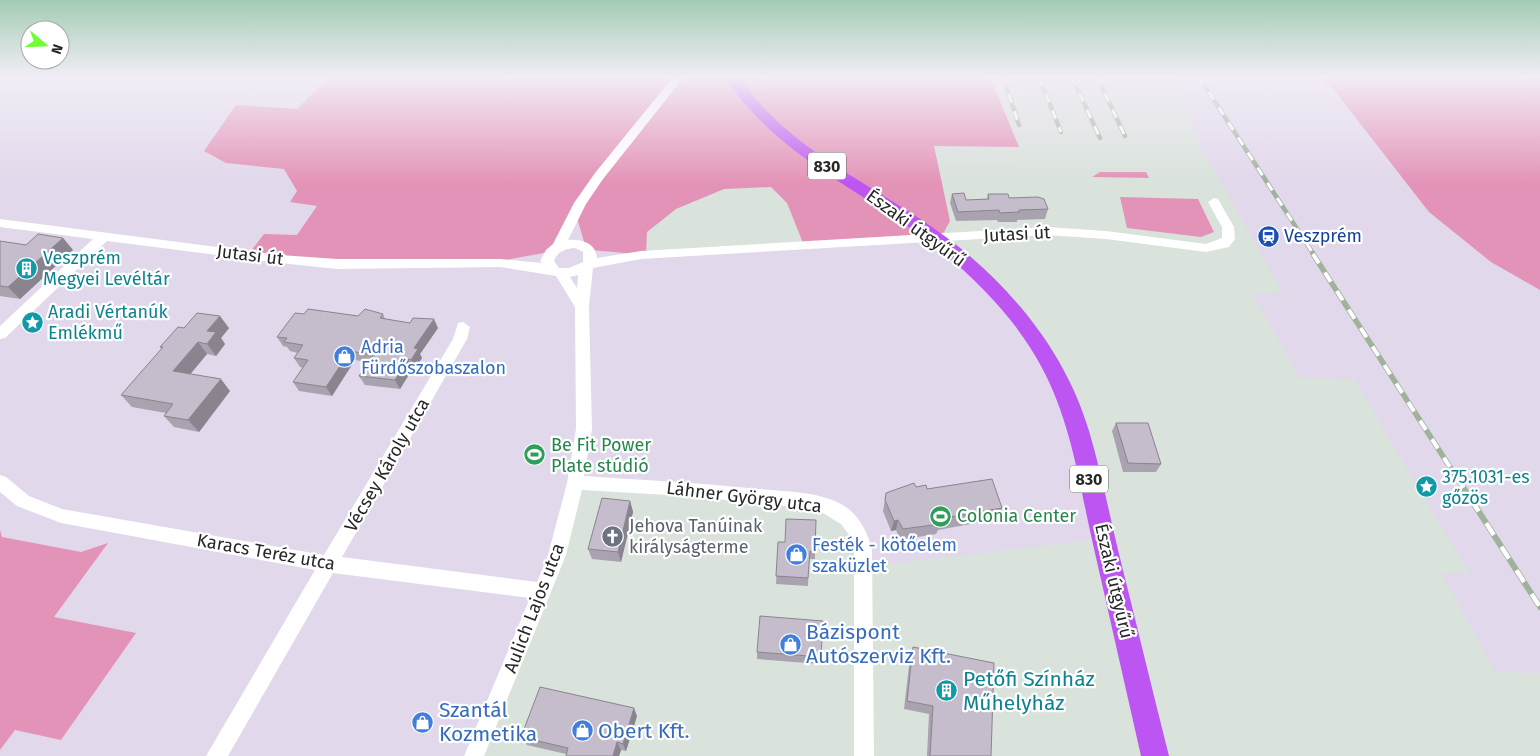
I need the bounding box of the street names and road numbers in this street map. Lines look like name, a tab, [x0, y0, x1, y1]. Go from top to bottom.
road number: 830	[808, 153, 846, 180]
street label: Északi útgyűrű	[862, 184, 970, 271]
street label: Jutasi út	[983, 221, 1052, 247]
street label: Jutasi út	[215, 240, 285, 270]
street label: Vécsey Károly utca	[340, 394, 434, 536]
road number: 830	[1070, 466, 1108, 492]
street label: Láhner György utca	[665, 477, 823, 517]
street label: Északi útgyűrű	[1090, 521, 1139, 641]
street label: Karacs Teréz utca	[195, 529, 337, 575]
street label: Aulich Lajos utca	[499, 540, 569, 676]

